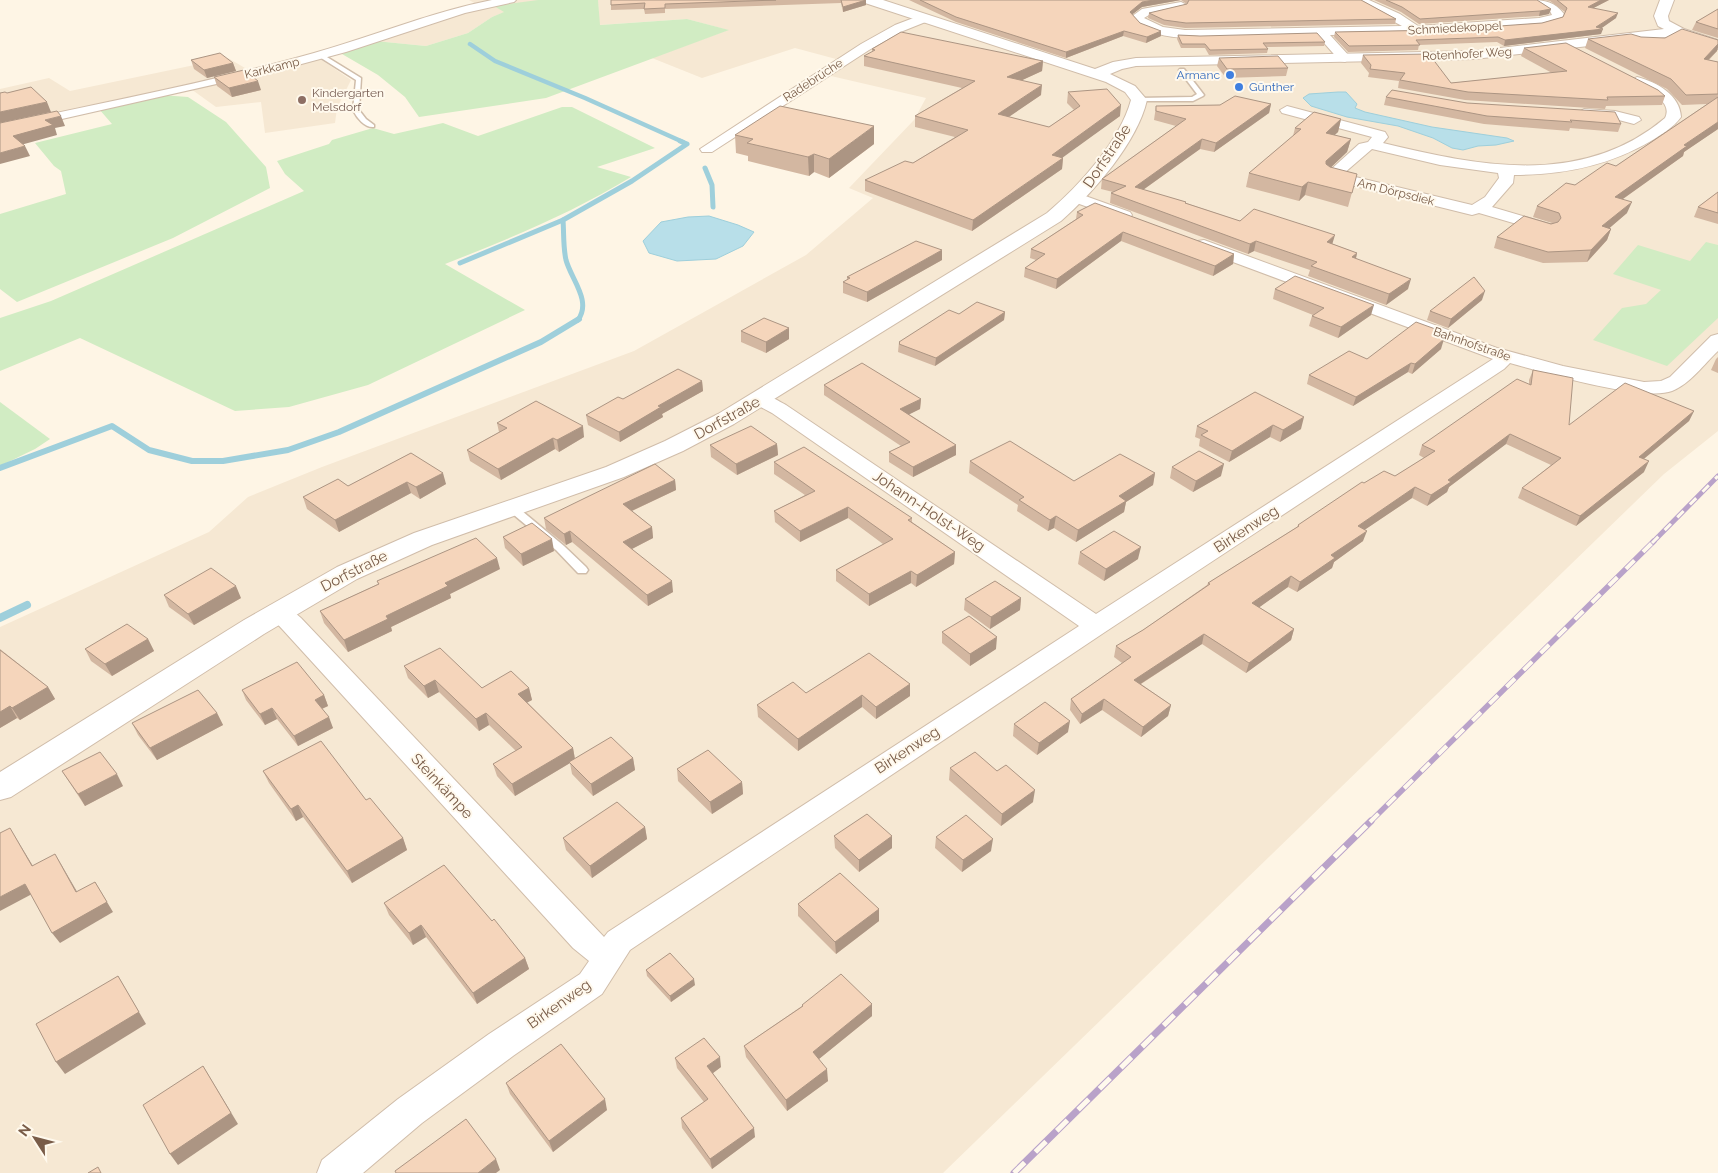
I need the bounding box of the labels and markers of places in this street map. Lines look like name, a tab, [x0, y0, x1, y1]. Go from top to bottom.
place label: Armanc	[1177, 68, 1220, 82]
marker: Armanc	[1224, 69, 1236, 81]
place label: Günther	[1249, 80, 1295, 94]
marker: Günther	[1233, 81, 1245, 93]
place label: Kindergarten Melsdorf	[312, 86, 384, 114]
marker: Kindergarten Melsdorf	[296, 94, 308, 106]

